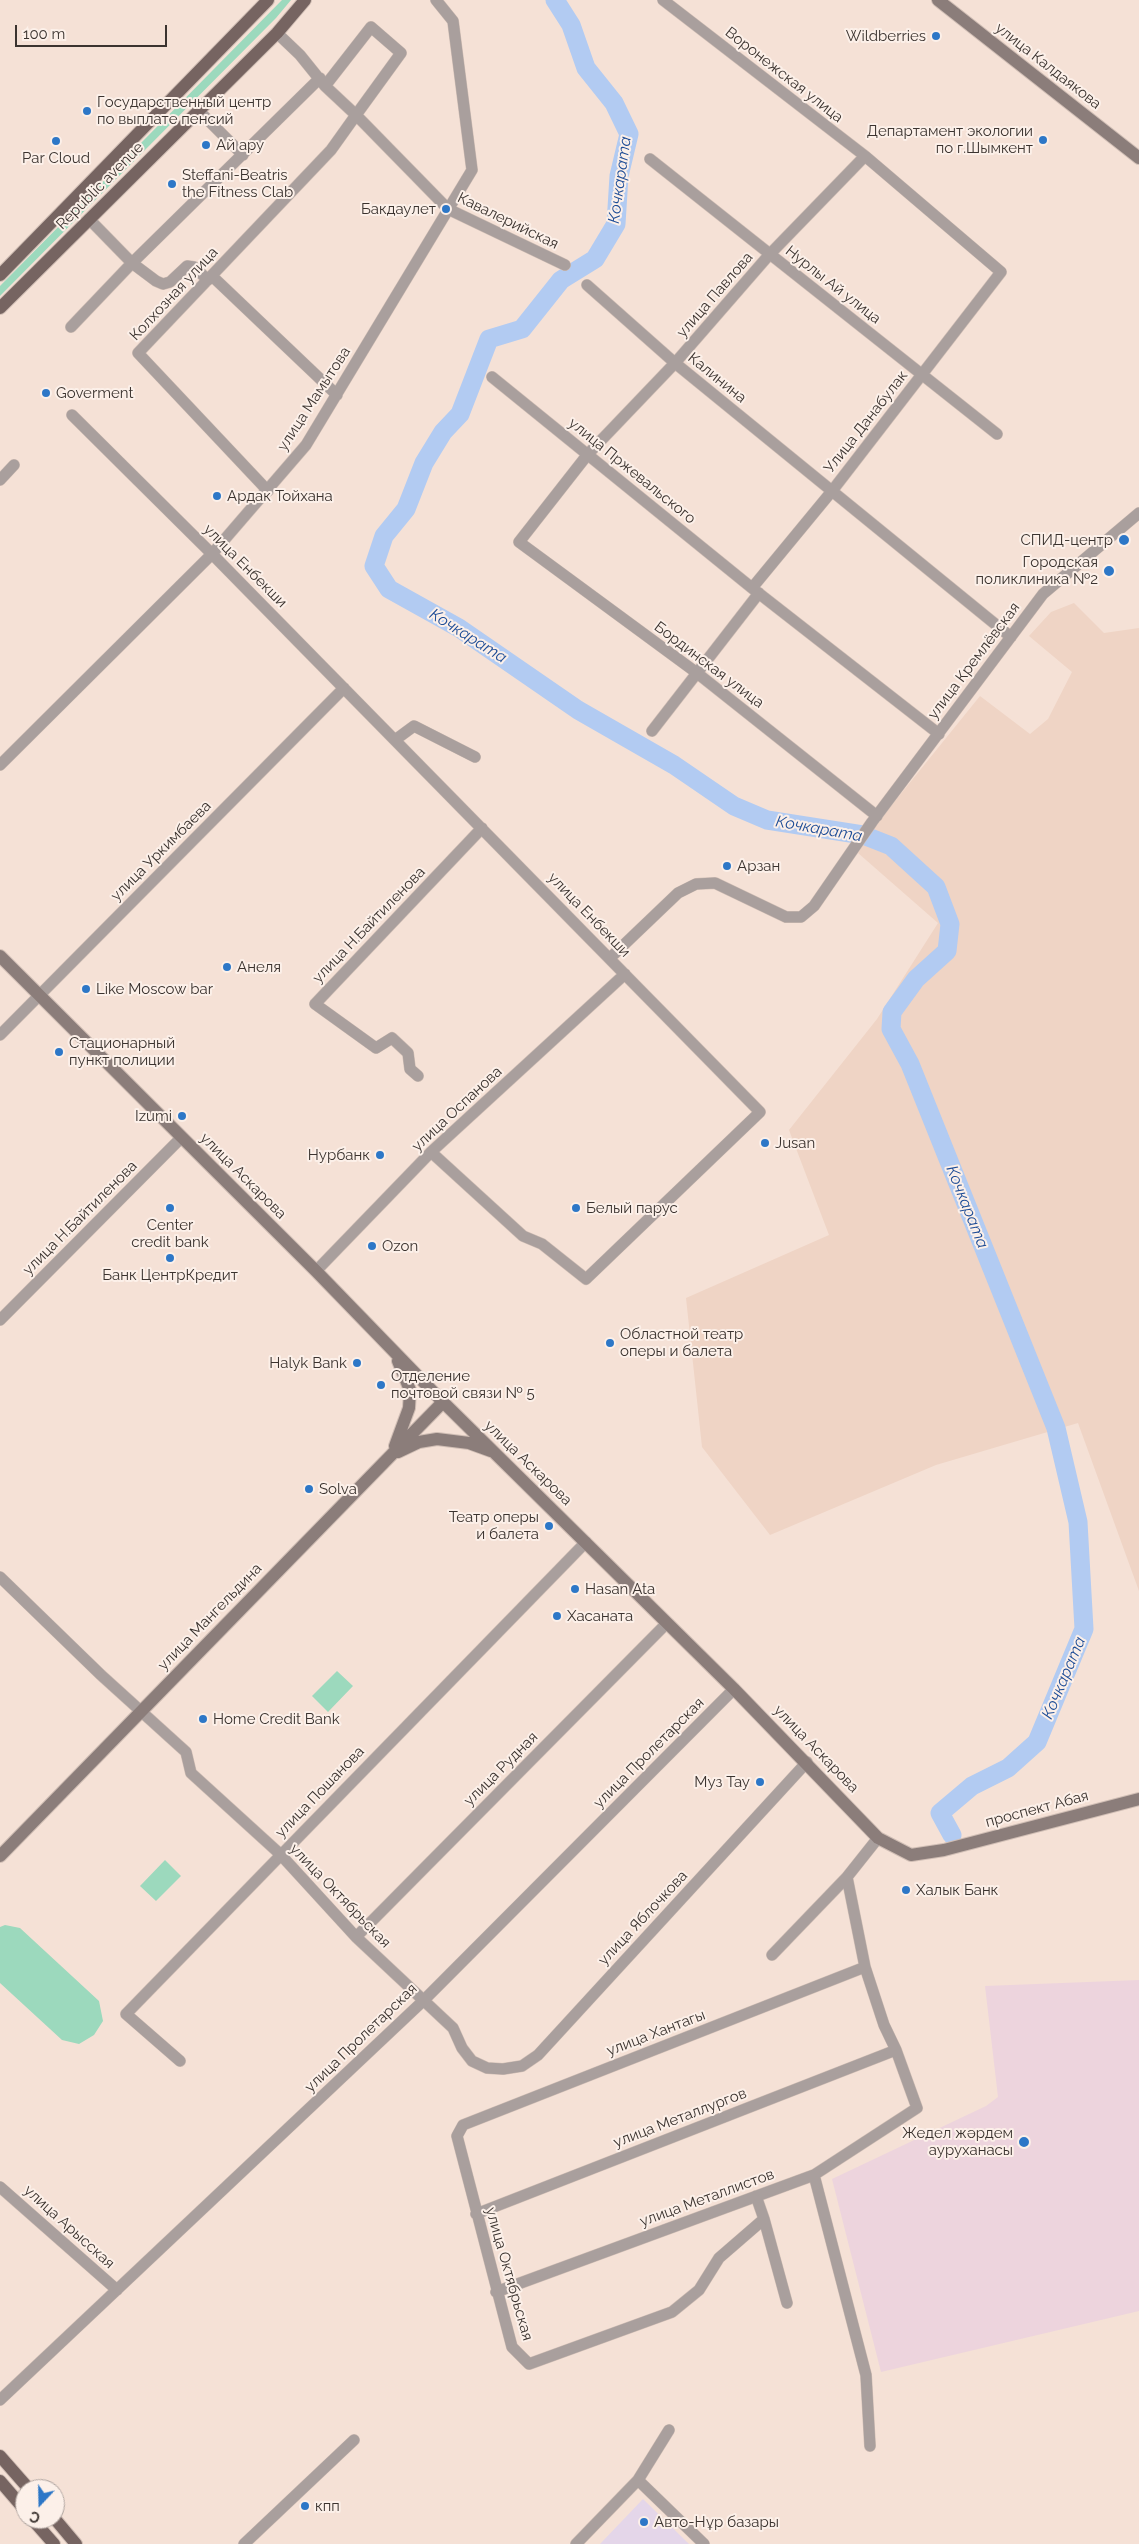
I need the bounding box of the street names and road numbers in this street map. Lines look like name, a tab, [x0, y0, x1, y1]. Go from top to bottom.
street label: улица Калдаякова	[991, 19, 1105, 113]
street label: Воронежская улица	[721, 23, 847, 127]
street label: Republic avenue	[53, 139, 147, 233]
street label: Кавалерийская	[455, 189, 561, 253]
street label: Нурлы Ай улица	[782, 242, 884, 328]
street label: Колхозная улица	[126, 244, 222, 344]
street label: улица Павлова	[673, 249, 757, 341]
street label: улица Мамытова	[274, 344, 354, 454]
street label: Калинина	[684, 349, 750, 407]
street label: Улица Данабулак	[820, 367, 912, 477]
street label: улица Пржевальского	[565, 414, 699, 528]
street label: улица Енбекши	[200, 521, 290, 611]
street label: улица Кремлёвская	[924, 599, 1024, 723]
street label: Бординская улица	[651, 618, 767, 712]
street label: улица Уркимбаева	[107, 797, 215, 905]
street label: улица Н.Байтиленова	[309, 863, 429, 987]
street label: улица Енбекши	[544, 869, 634, 961]
street label: улица Оспанова	[408, 1063, 506, 1155]
street label: улица Аскарова	[196, 1129, 290, 1223]
street label: улица Н.Байтиленова	[19, 1157, 141, 1279]
street label: улица Аскарова	[480, 1417, 576, 1509]
street label: улица Мангельдина	[154, 1560, 266, 1674]
street label: улица Пролетарская	[590, 1694, 708, 1812]
street label: улица Аскарова	[770, 1701, 862, 1797]
street label: улица Рудная	[460, 1728, 542, 1810]
street label: улица Пошанова	[272, 1743, 368, 1841]
street label: проспект Абая	[983, 1787, 1091, 1831]
street label: улица Октябрьская	[286, 1840, 394, 1952]
street label: улица Яблочкова	[595, 1867, 691, 1969]
street label: улица Пролетарская	[301, 1980, 421, 2096]
street label: улица Хантагы	[604, 2006, 708, 2060]
street label: улица Металлургов	[611, 2084, 749, 2152]
street label: улица Металлистов	[637, 2165, 777, 2231]
street label: улица Арысская	[20, 2182, 118, 2272]
street label: улица Октябрьская	[481, 2205, 537, 2343]

